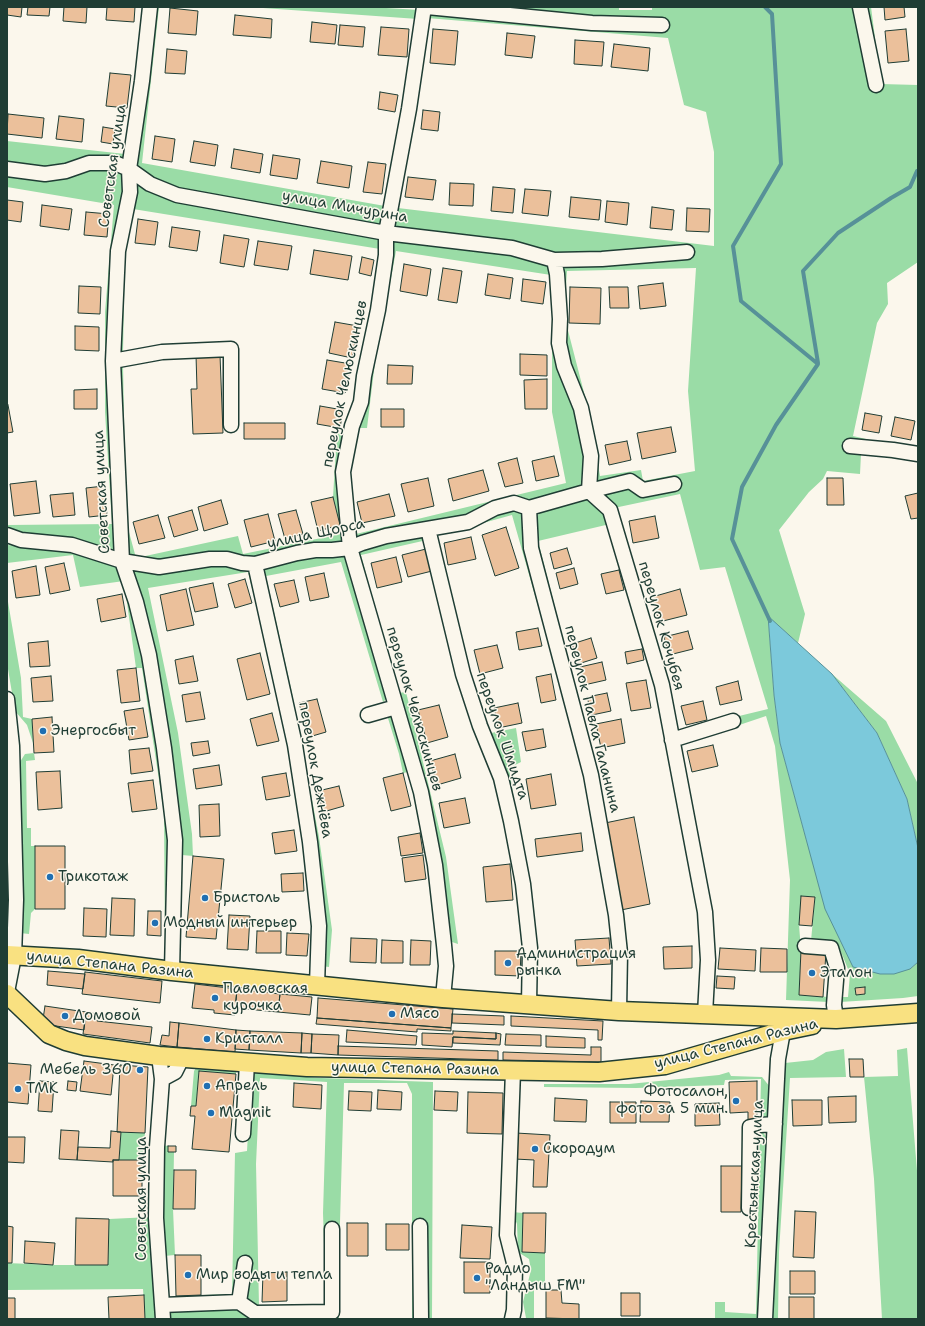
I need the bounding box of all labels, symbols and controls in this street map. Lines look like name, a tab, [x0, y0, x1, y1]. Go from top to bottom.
street label: Советская улица	[95, 103, 131, 229]
street label: улица Мичурина	[281, 187, 409, 227]
street label: переулок Челюскинцев	[318, 299, 372, 469]
street label: Советская улица	[90, 430, 114, 554]
street label: улица Щорса	[265, 515, 367, 553]
street label: переулок Кочубея	[634, 560, 688, 692]
street label: переулок Павла Галанина	[560, 624, 624, 814]
street label: переулок Челюскинцев	[382, 625, 446, 793]
street label: переулок Шмидта	[472, 670, 532, 802]
street label: переулок Дежнёва	[294, 700, 336, 840]
place label: Энергосбыт	[51, 722, 136, 740]
marker: Энергосбыт	[38, 726, 48, 736]
place label: Трикотаж	[58, 868, 128, 886]
marker: Трикотаж	[45, 872, 55, 882]
place label: Бристоль	[213, 889, 280, 907]
marker: Бристоль	[200, 893, 210, 903]
place label: Модный интерьер	[163, 914, 297, 932]
marker: Модный интерьер	[150, 918, 160, 928]
place label: Администрация рынка	[516, 945, 636, 980]
street label: улица Степана Разина	[26, 947, 194, 983]
marker: Администрация рынка	[503, 958, 513, 968]
place label: Эталон	[820, 964, 872, 982]
marker: Эталон	[807, 968, 817, 978]
place label: Павловская курочка	[223, 980, 308, 1015]
marker: Павловская курочка	[210, 993, 220, 1003]
place label: Мясо	[400, 1005, 439, 1023]
place label: Домовой	[73, 1007, 141, 1025]
marker: Мясо	[387, 1009, 397, 1019]
marker: Домовой	[60, 1011, 70, 1021]
street label: улица Степана Разина	[652, 1015, 820, 1073]
place label: Кристалл	[215, 1030, 283, 1048]
marker: Кристалл	[202, 1034, 212, 1044]
street label: улица Степана Разина	[331, 1059, 499, 1079]
place label: Мебель 360	[40, 1061, 132, 1079]
marker: Мебель 360	[135, 1065, 145, 1075]
place label: Апрель	[215, 1077, 267, 1095]
place label: ТМК	[26, 1080, 59, 1098]
marker: Апрель	[202, 1081, 212, 1091]
place label: Фотосалон, фото за 5 мин.	[616, 1083, 728, 1118]
marker: ТМК	[13, 1084, 23, 1094]
marker: Фотосалон, фото за 5 мин.	[731, 1096, 741, 1106]
street label: Крестьянская улица	[742, 1099, 768, 1249]
place label: Magnit	[219, 1104, 271, 1122]
marker: Magnit	[206, 1108, 216, 1118]
street label: Советская улица	[133, 1137, 151, 1261]
place label: Скородум	[543, 1140, 615, 1158]
marker: Скородум	[530, 1144, 540, 1154]
place label: Радио "Ландыш FM"	[485, 1260, 585, 1295]
place label: Мир воды и тепла	[196, 1266, 332, 1284]
marker: Мир воды и тепла	[183, 1270, 193, 1280]
marker: Радио "Ландыш FM"	[472, 1273, 482, 1283]

